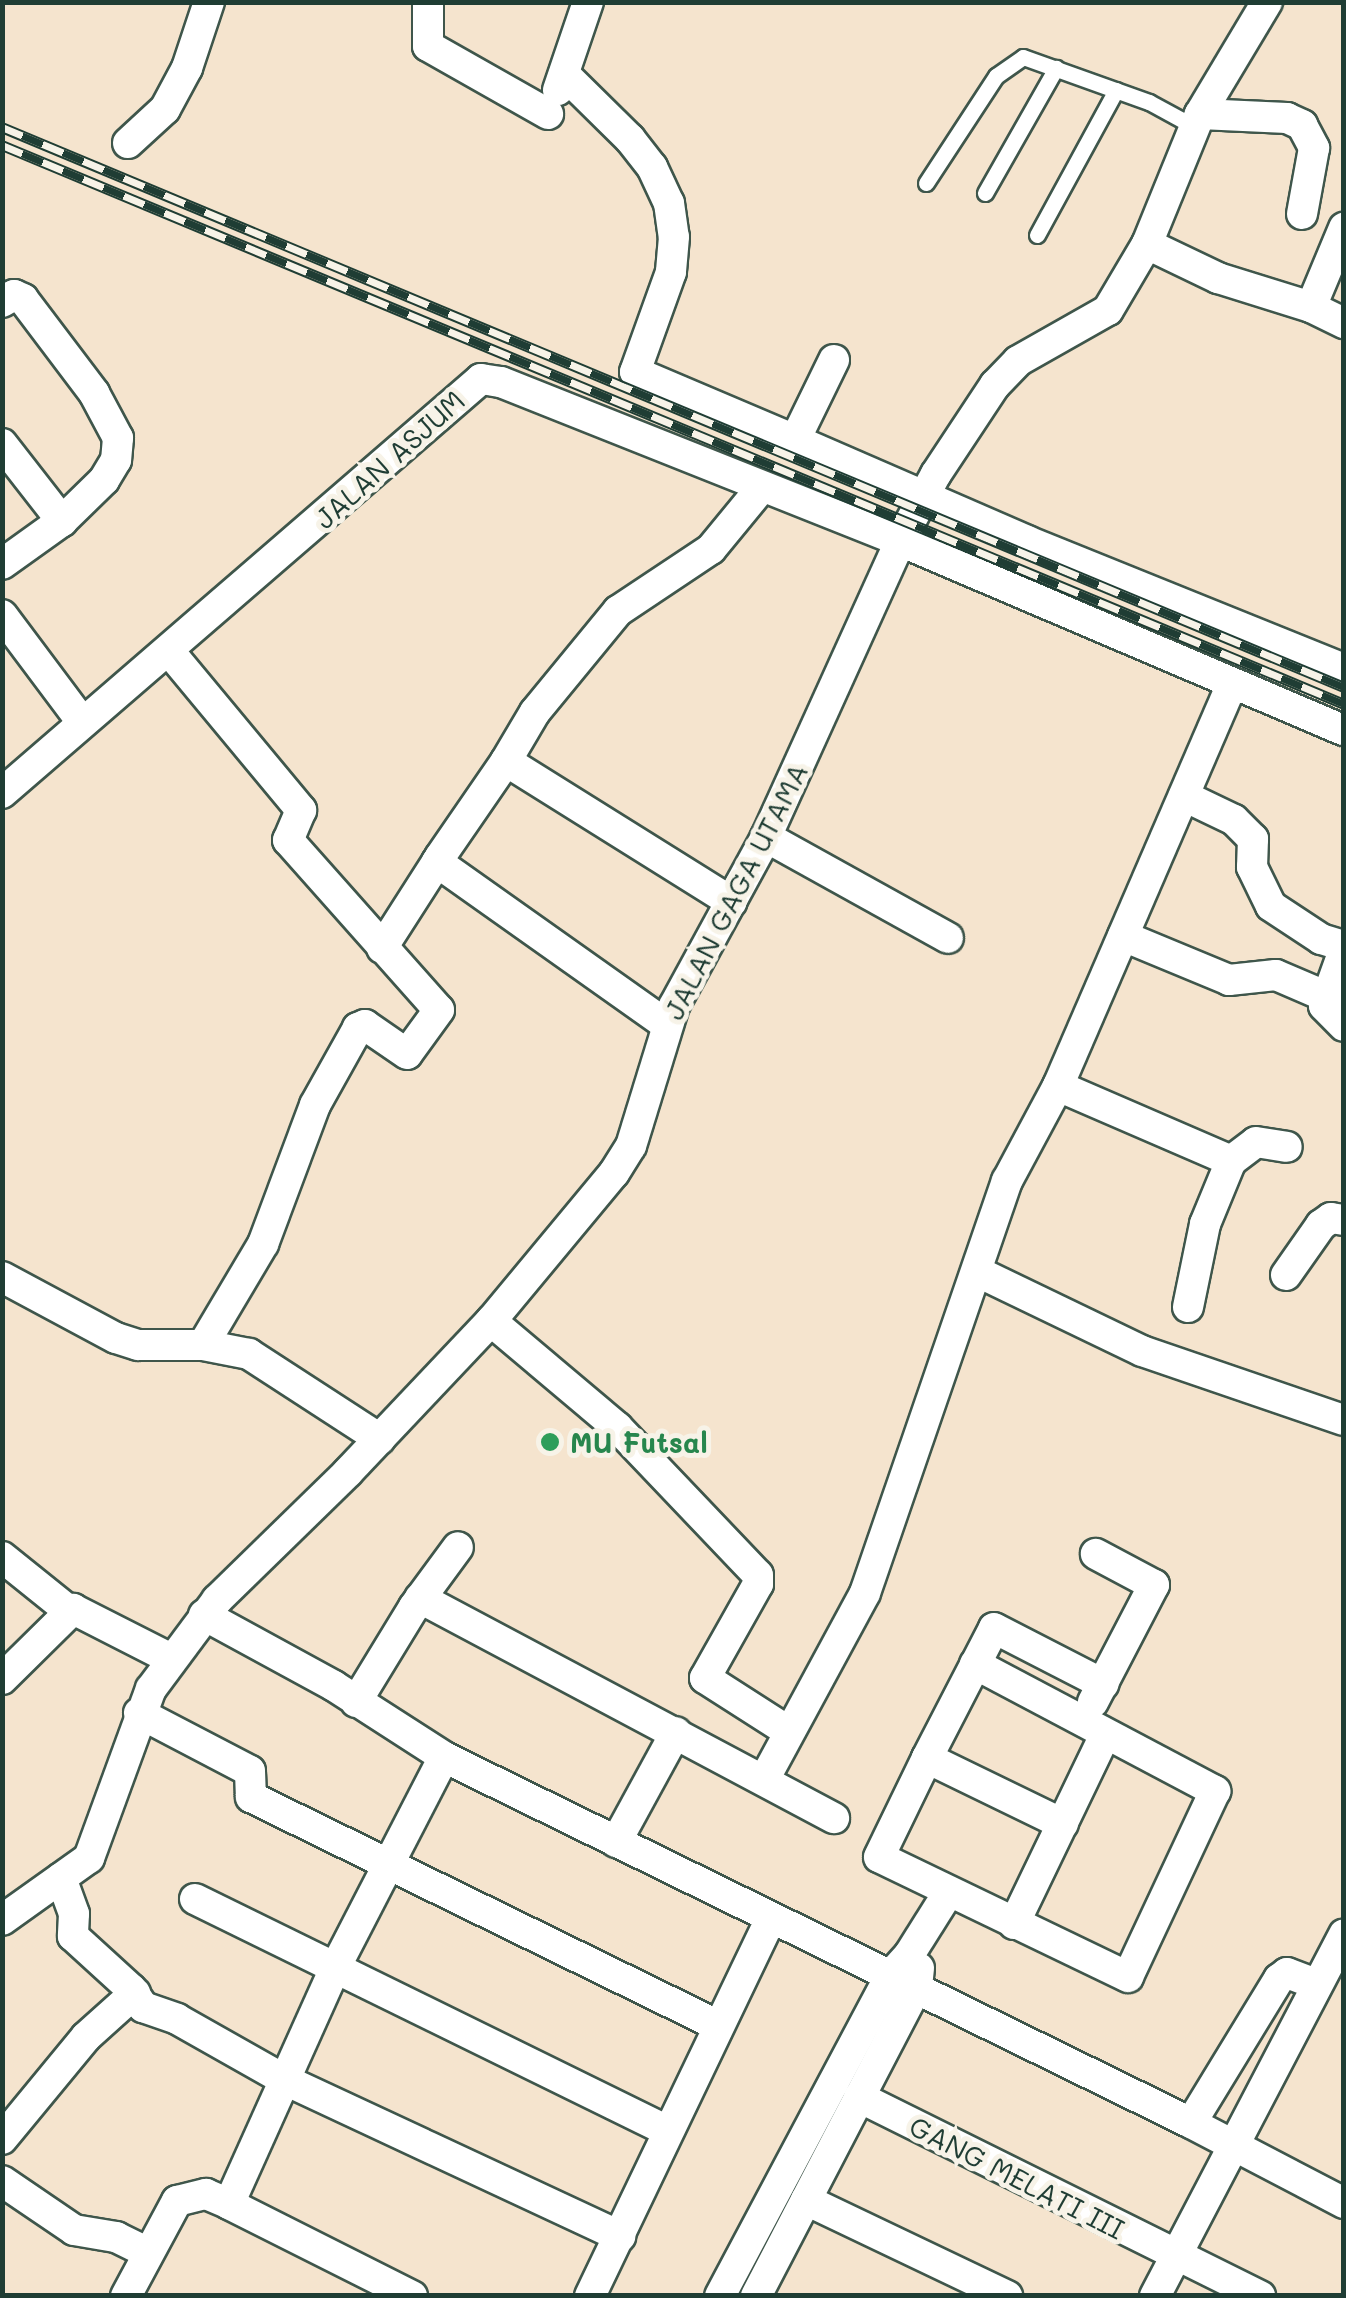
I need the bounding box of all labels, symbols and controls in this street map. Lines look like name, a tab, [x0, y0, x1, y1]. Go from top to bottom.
street label: JALAN ASJUM	[307, 383, 471, 535]
street label: JALAN GAGA UTAMA	[656, 757, 814, 1025]
place label: MU Futsal	[570, 1425, 708, 1459]
marker: MU Futsal	[539, 1431, 561, 1453]
street label: GANG MELATI III	[904, 2108, 1130, 2246]

